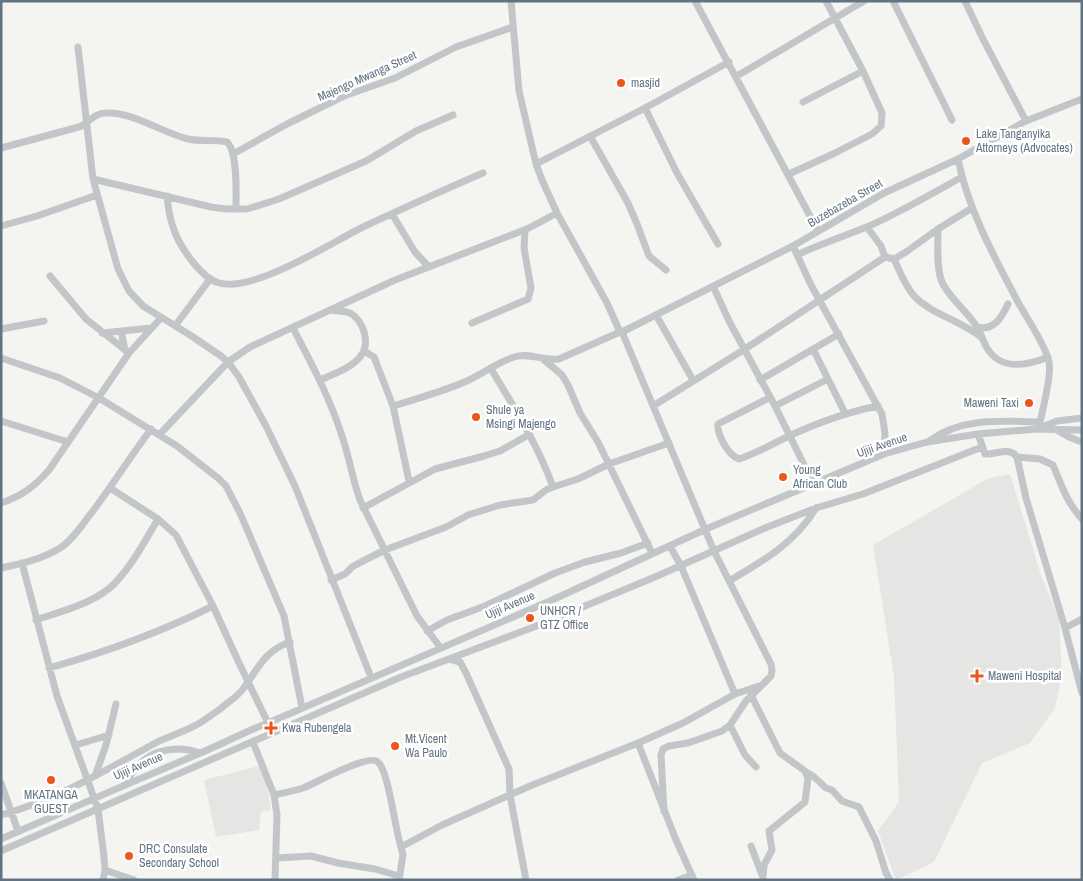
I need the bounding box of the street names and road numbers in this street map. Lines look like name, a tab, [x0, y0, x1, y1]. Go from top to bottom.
street label: Majengo Mwanga Street	[315, 47, 419, 105]
street label: Buzebazeba Street	[805, 175, 885, 231]
street label: Ujiji Avenue	[855, 429, 909, 461]
street label: Ujiji Avenue	[483, 587, 537, 623]
street label: Ujiji Avenue	[111, 748, 165, 784]

